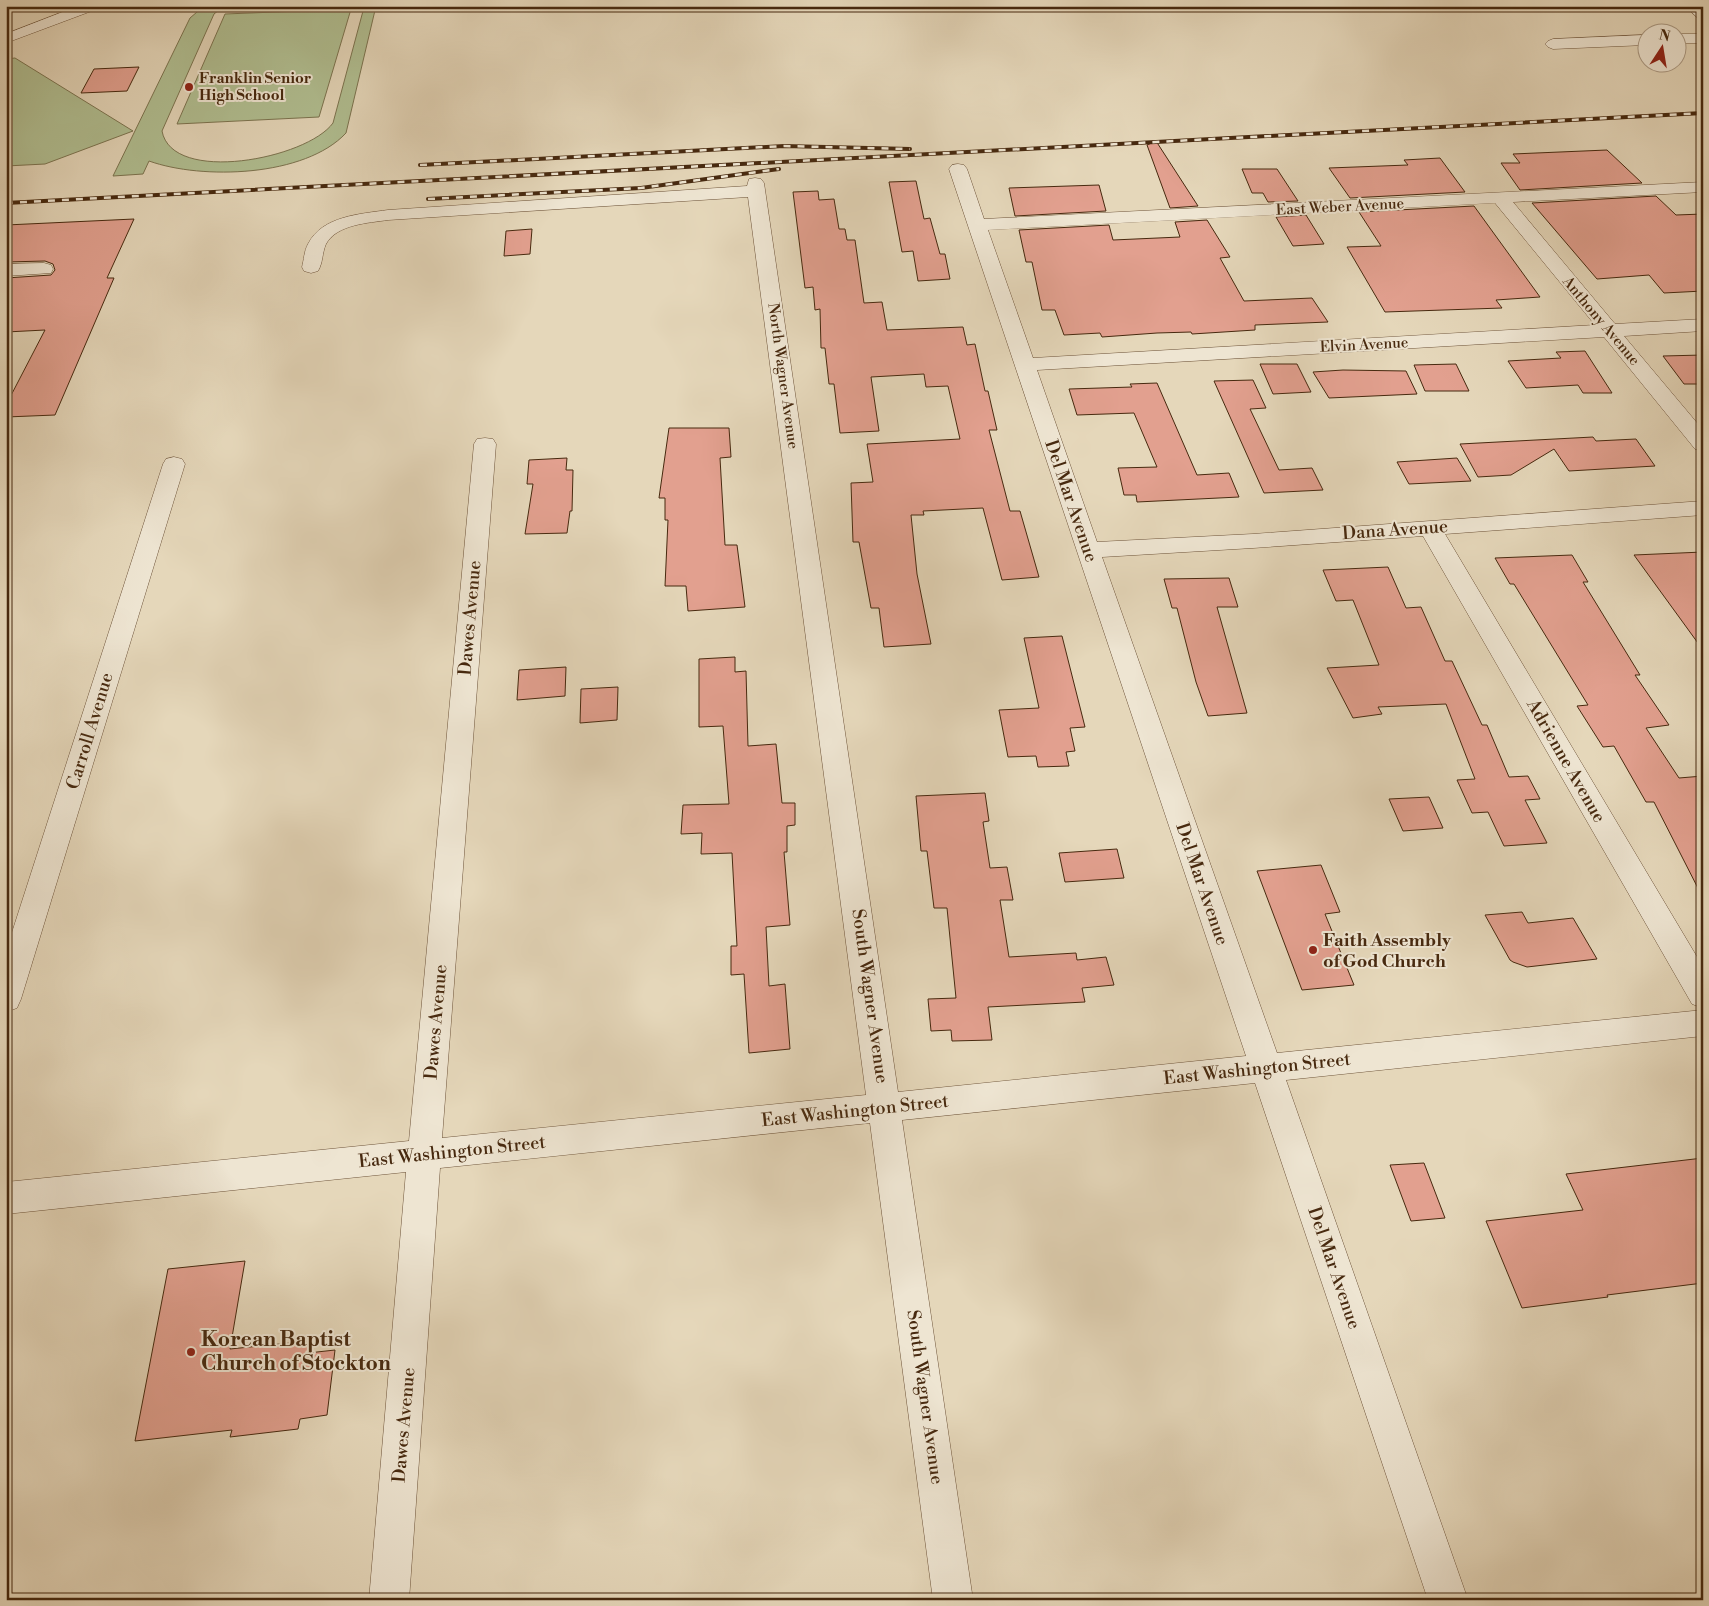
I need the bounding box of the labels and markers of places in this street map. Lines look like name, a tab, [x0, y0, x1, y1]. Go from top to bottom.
place label: Franklin Senior High School	[199, 69, 312, 105]
marker: Franklin Senior High School	[183, 81, 195, 93]
place label: Faith Assembly of God Church	[1323, 929, 1452, 973]
marker: Faith Assembly of God Church	[1307, 944, 1319, 956]
place label: Korean Baptist Church of Stockton	[201, 1327, 391, 1377]
marker: Korean Baptist Church of Stockton	[185, 1346, 197, 1358]

